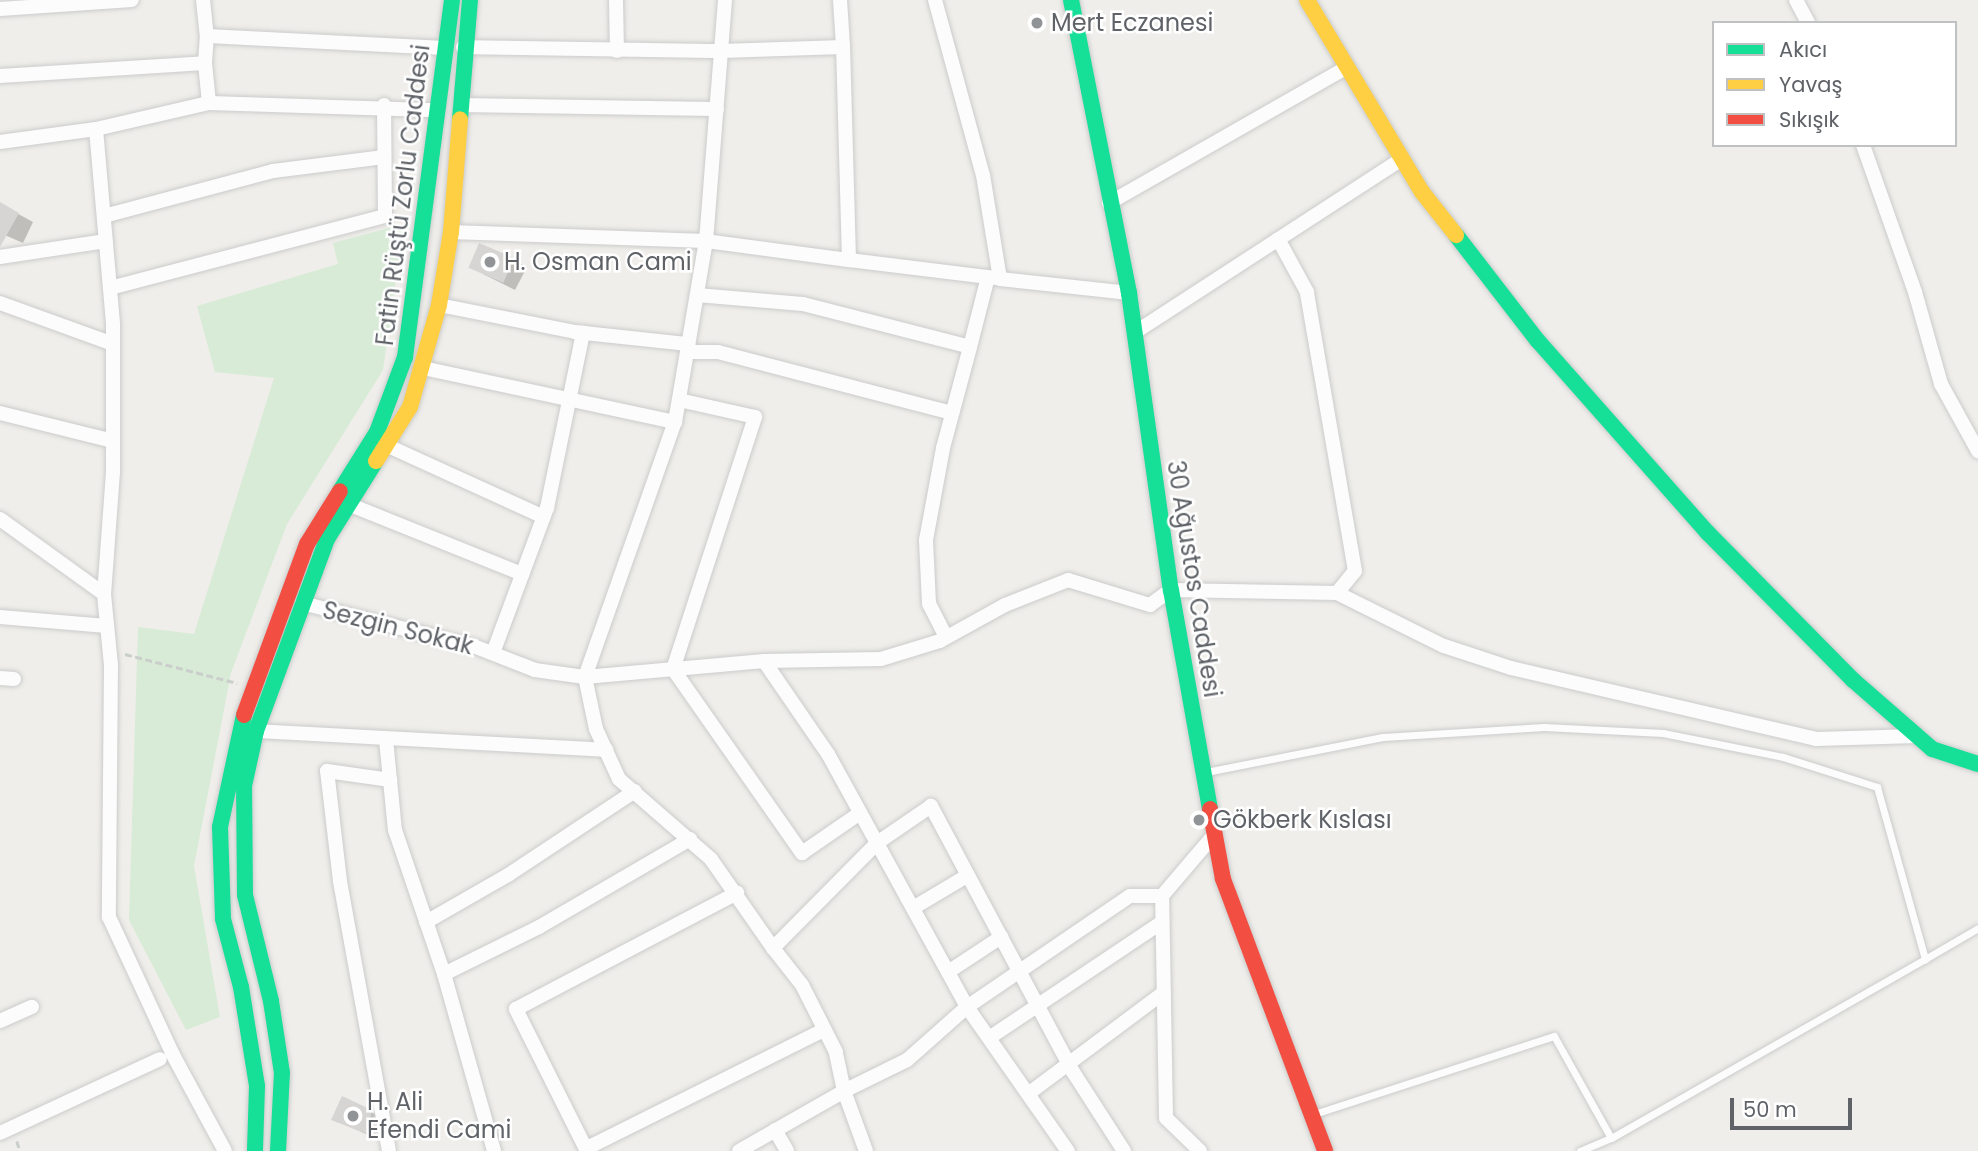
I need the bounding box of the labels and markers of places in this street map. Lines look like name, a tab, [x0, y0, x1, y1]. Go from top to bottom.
place label: Mert Eczanesi	[1051, 9, 1213, 37]
marker: Mert Eczanesi	[1029, 15, 1045, 31]
place label: H. Osman Cami	[504, 248, 692, 276]
marker: H. Osman Cami	[482, 254, 498, 270]
place label: Gökberk Kıslası	[1213, 806, 1392, 834]
marker: Gökberk Kıslası	[1191, 812, 1207, 828]
place label: H. Ali Efendi Cami	[367, 1088, 511, 1144]
marker: H. Ali Efendi Cami	[345, 1108, 361, 1124]

